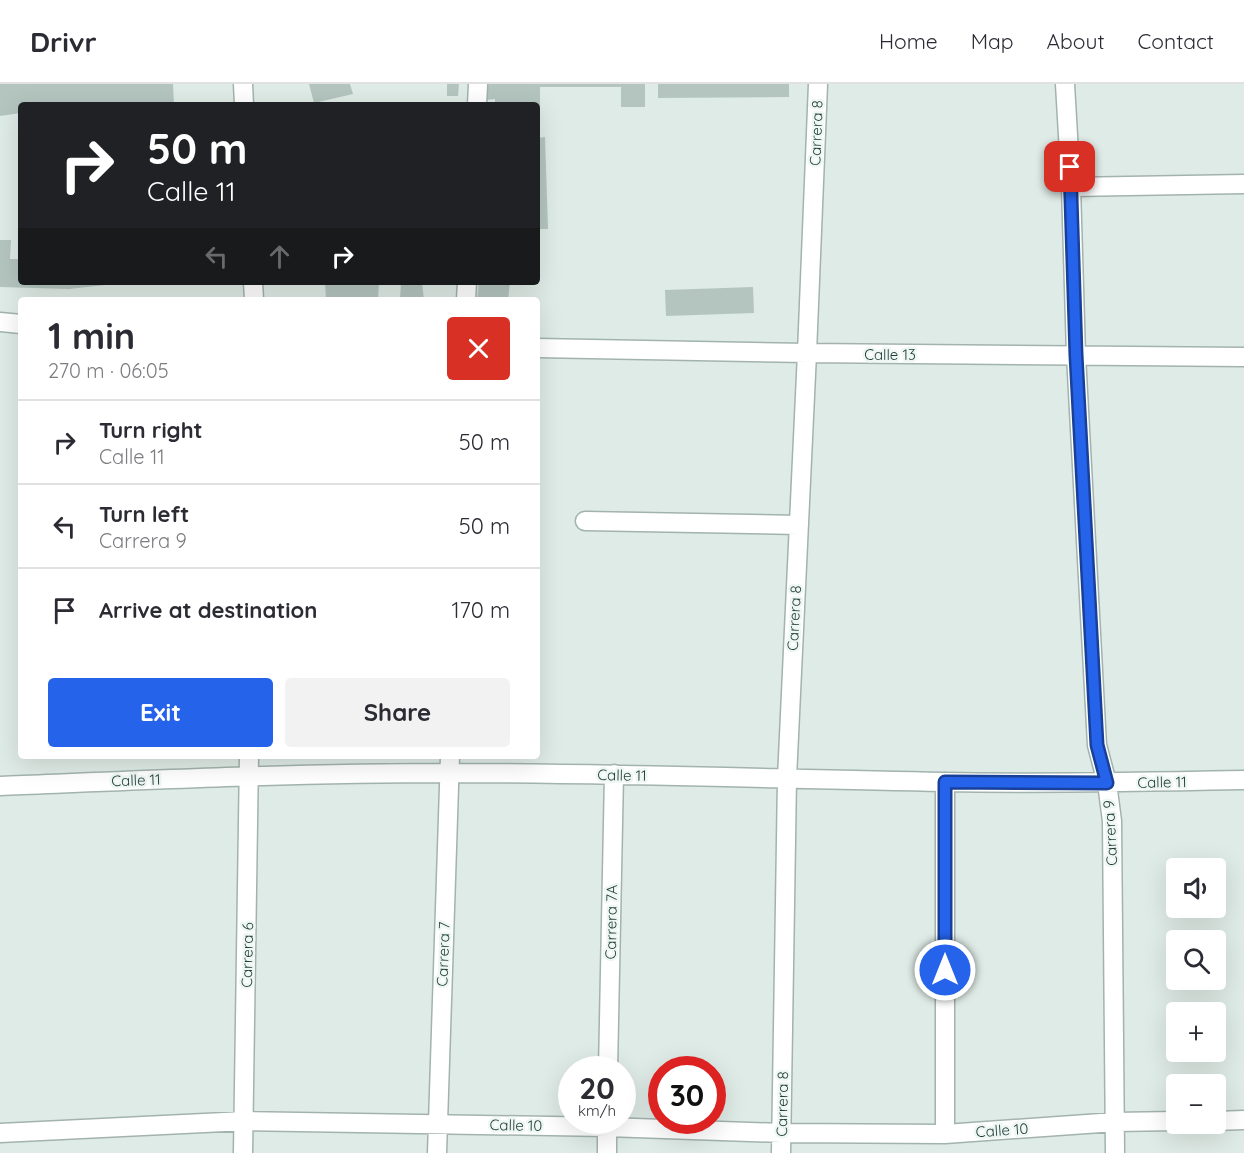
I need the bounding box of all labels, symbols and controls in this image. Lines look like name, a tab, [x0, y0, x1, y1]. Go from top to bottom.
text: Drivr	[30, 24, 97, 59]
text: Home	[879, 28, 938, 54]
text: Map	[971, 28, 1014, 54]
text: About	[1047, 28, 1105, 54]
text: Contact	[1138, 28, 1214, 54]
street label: Carrera 8	[805, 100, 827, 166]
text: 50 m	[147, 122, 247, 175]
icon: right	[48, 126, 126, 204]
pin	[1044, 141, 1095, 192]
icon: arrive	[1053, 150, 1086, 183]
text: Calle 11	[147, 174, 236, 208]
icon: left	[200, 240, 233, 273]
icon: ahead	[263, 240, 296, 273]
icon: right	[326, 240, 359, 273]
text: 1 min	[48, 313, 135, 358]
button: close	[447, 317, 510, 380]
street label: Calle 13	[864, 345, 916, 364]
text: 270 m · 06:05	[48, 358, 169, 383]
text: Turn right	[99, 416, 203, 444]
icon: right	[48, 426, 81, 459]
text: 50 m	[459, 428, 510, 456]
text: Calle 11	[99, 444, 165, 469]
text: Turn left	[99, 500, 189, 528]
icon: left	[48, 510, 81, 543]
text: 50 m	[459, 512, 510, 540]
text: Carrera 9	[99, 528, 187, 553]
street label: Carrera 8	[783, 585, 805, 651]
icon: arrive	[48, 594, 81, 627]
text: Arrive at destination	[99, 596, 317, 624]
text: 170 m	[451, 596, 510, 624]
button: Exit	[48, 678, 273, 747]
button: Share	[285, 678, 510, 747]
street label: Calle 11	[597, 765, 647, 785]
street label: Calle 11	[111, 770, 161, 790]
street label: Calle 11	[1137, 772, 1187, 792]
street label: Carrera 9	[1099, 800, 1121, 866]
map controls	[1166, 858, 1226, 1134]
button: sound	[1166, 858, 1226, 918]
street label: Carrera 7A	[601, 884, 621, 960]
street label: Carrera 7	[432, 921, 454, 987]
street label: Carrera 6	[237, 922, 257, 988]
button: search	[1166, 930, 1226, 990]
position arrow	[913, 938, 977, 1002]
button: +	[1166, 1002, 1226, 1062]
speed limit sign: 30	[648, 1056, 726, 1134]
text: 20	[579, 1069, 615, 1107]
street label: Carrera 8	[772, 1071, 792, 1137]
button: −	[1166, 1074, 1226, 1134]
text: km/h	[578, 1101, 616, 1120]
street label: Calle 10	[489, 1115, 543, 1135]
street label: Calle 10	[975, 1119, 1029, 1141]

